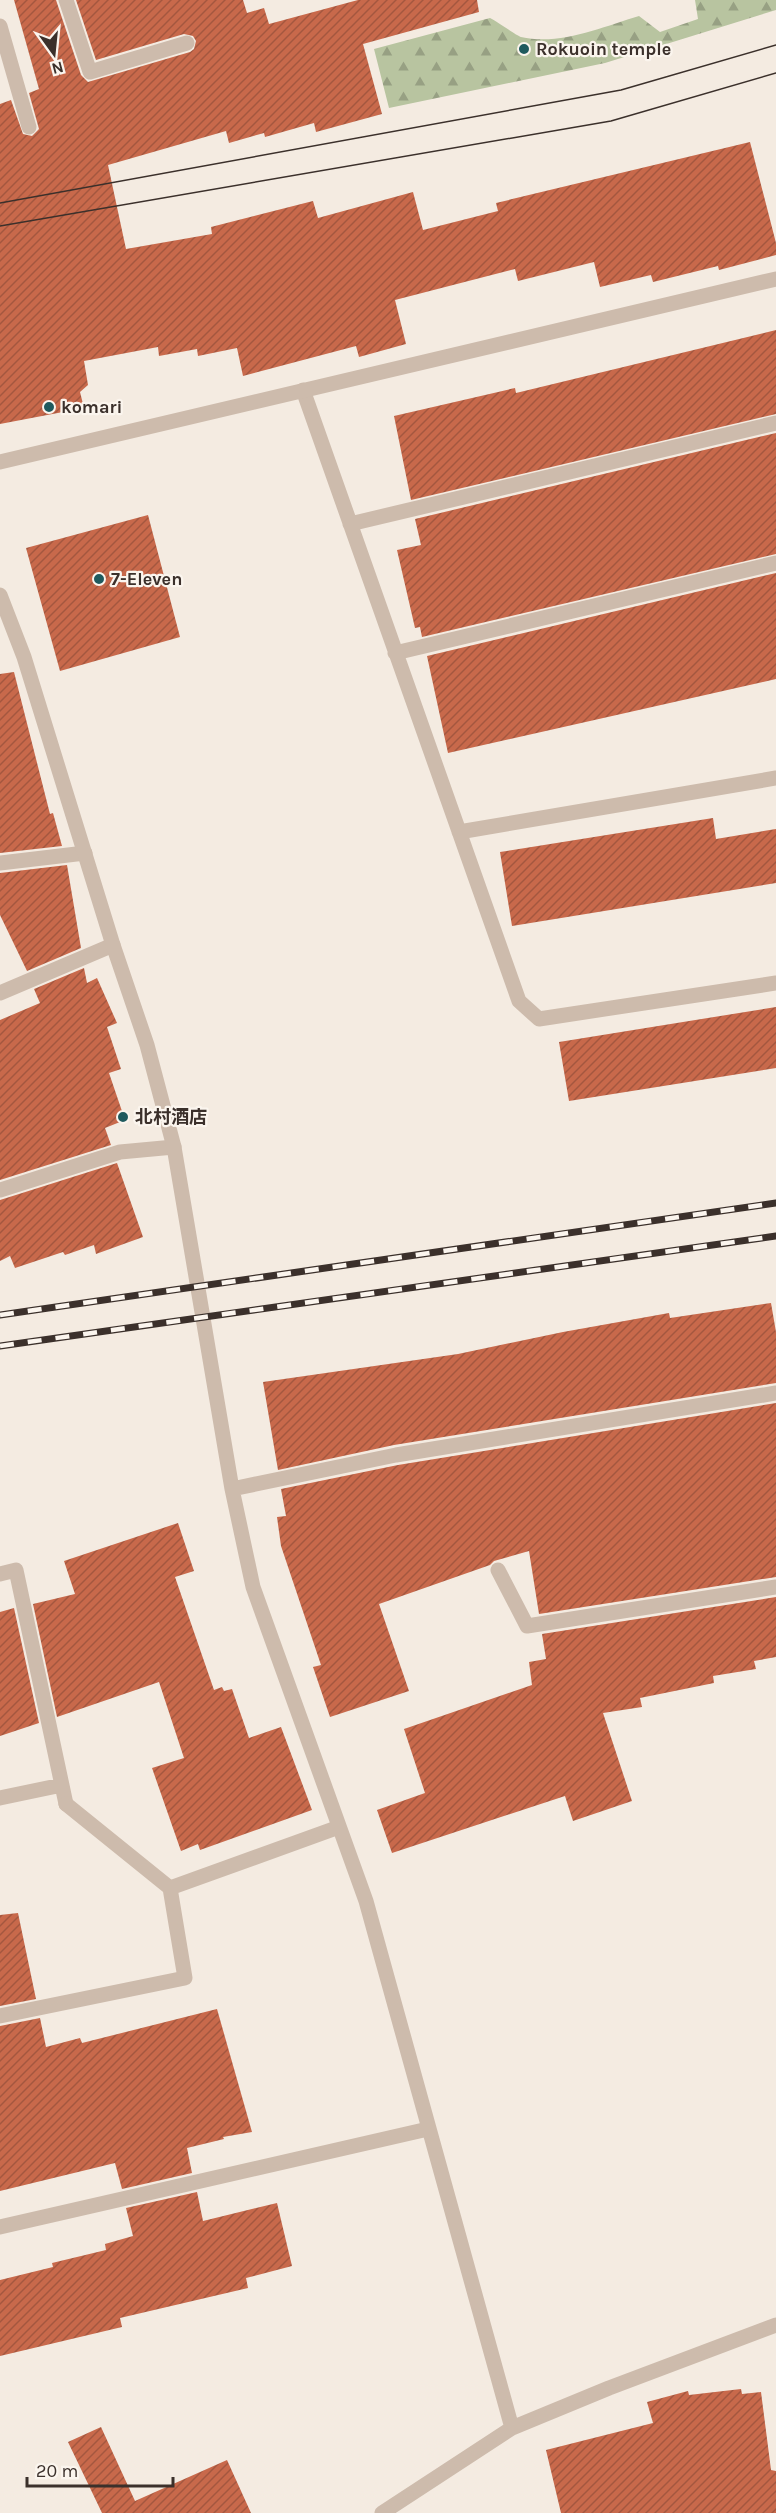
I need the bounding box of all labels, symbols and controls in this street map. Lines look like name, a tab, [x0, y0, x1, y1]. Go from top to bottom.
north arrow	[24, 24, 84, 84]
place label: Rokuoin temple	[536, 38, 671, 60]
marker: Rokuoin temple	[517, 42, 531, 56]
text: N	[50, 57, 66, 79]
place label: komari	[61, 396, 122, 418]
marker: komari	[42, 400, 56, 414]
place label: 7-Eleven	[111, 568, 182, 590]
marker: 7-Eleven	[92, 572, 106, 586]
place label: 北村酒店	[135, 1106, 207, 1128]
marker: 北村酒店	[116, 1110, 130, 1124]
scale bar	[27, 2450, 172, 2488]
text: 20 m	[36, 2460, 78, 2482]

